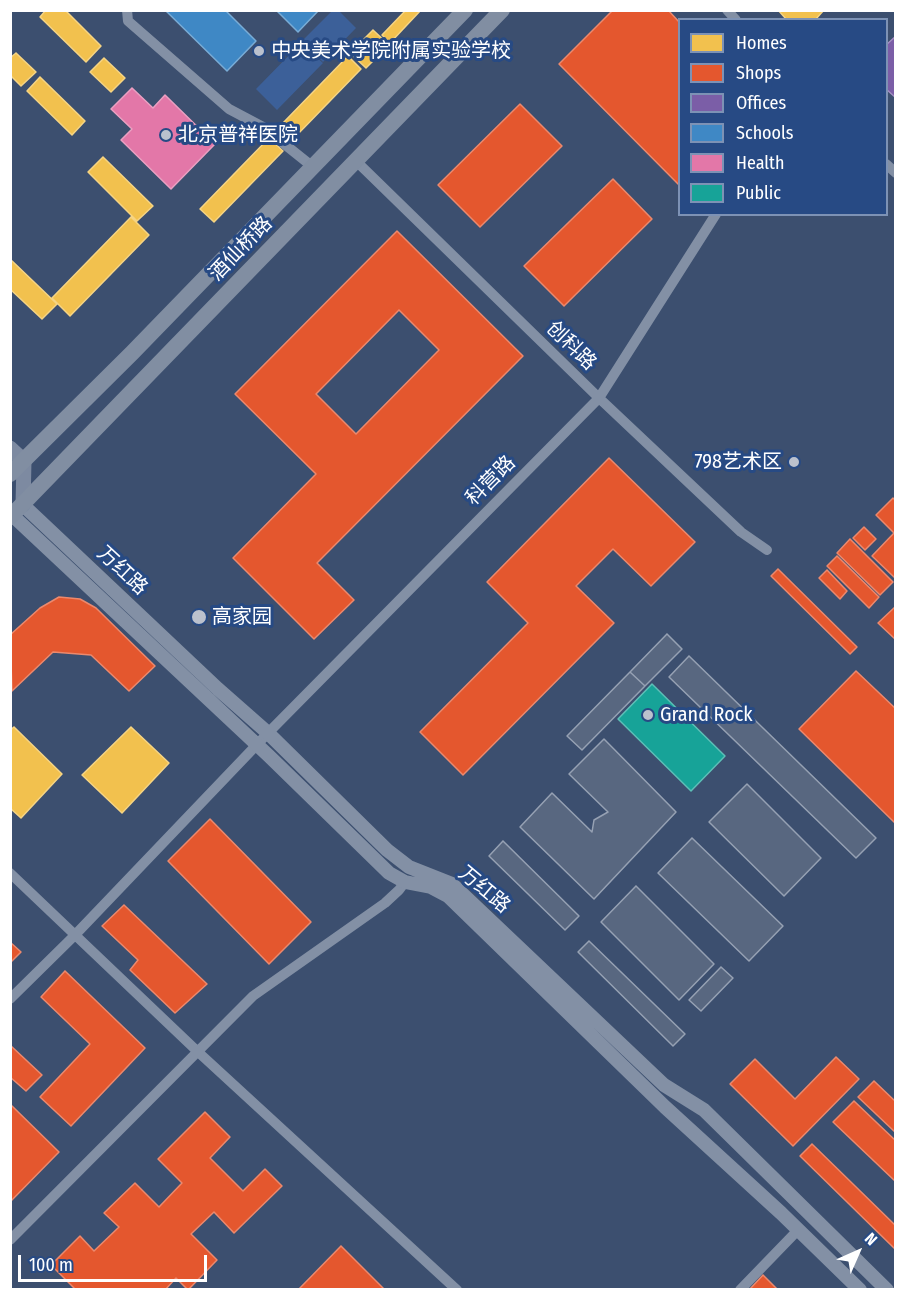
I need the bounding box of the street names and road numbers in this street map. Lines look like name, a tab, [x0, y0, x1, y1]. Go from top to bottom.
street label: 酒仙桥路	[205, 212, 277, 286]
street label: 创科路	[541, 317, 601, 375]
street label: 科营路	[461, 451, 521, 511]
street label: 万红路	[92, 542, 152, 600]
street label: 万红路	[453, 862, 515, 918]

